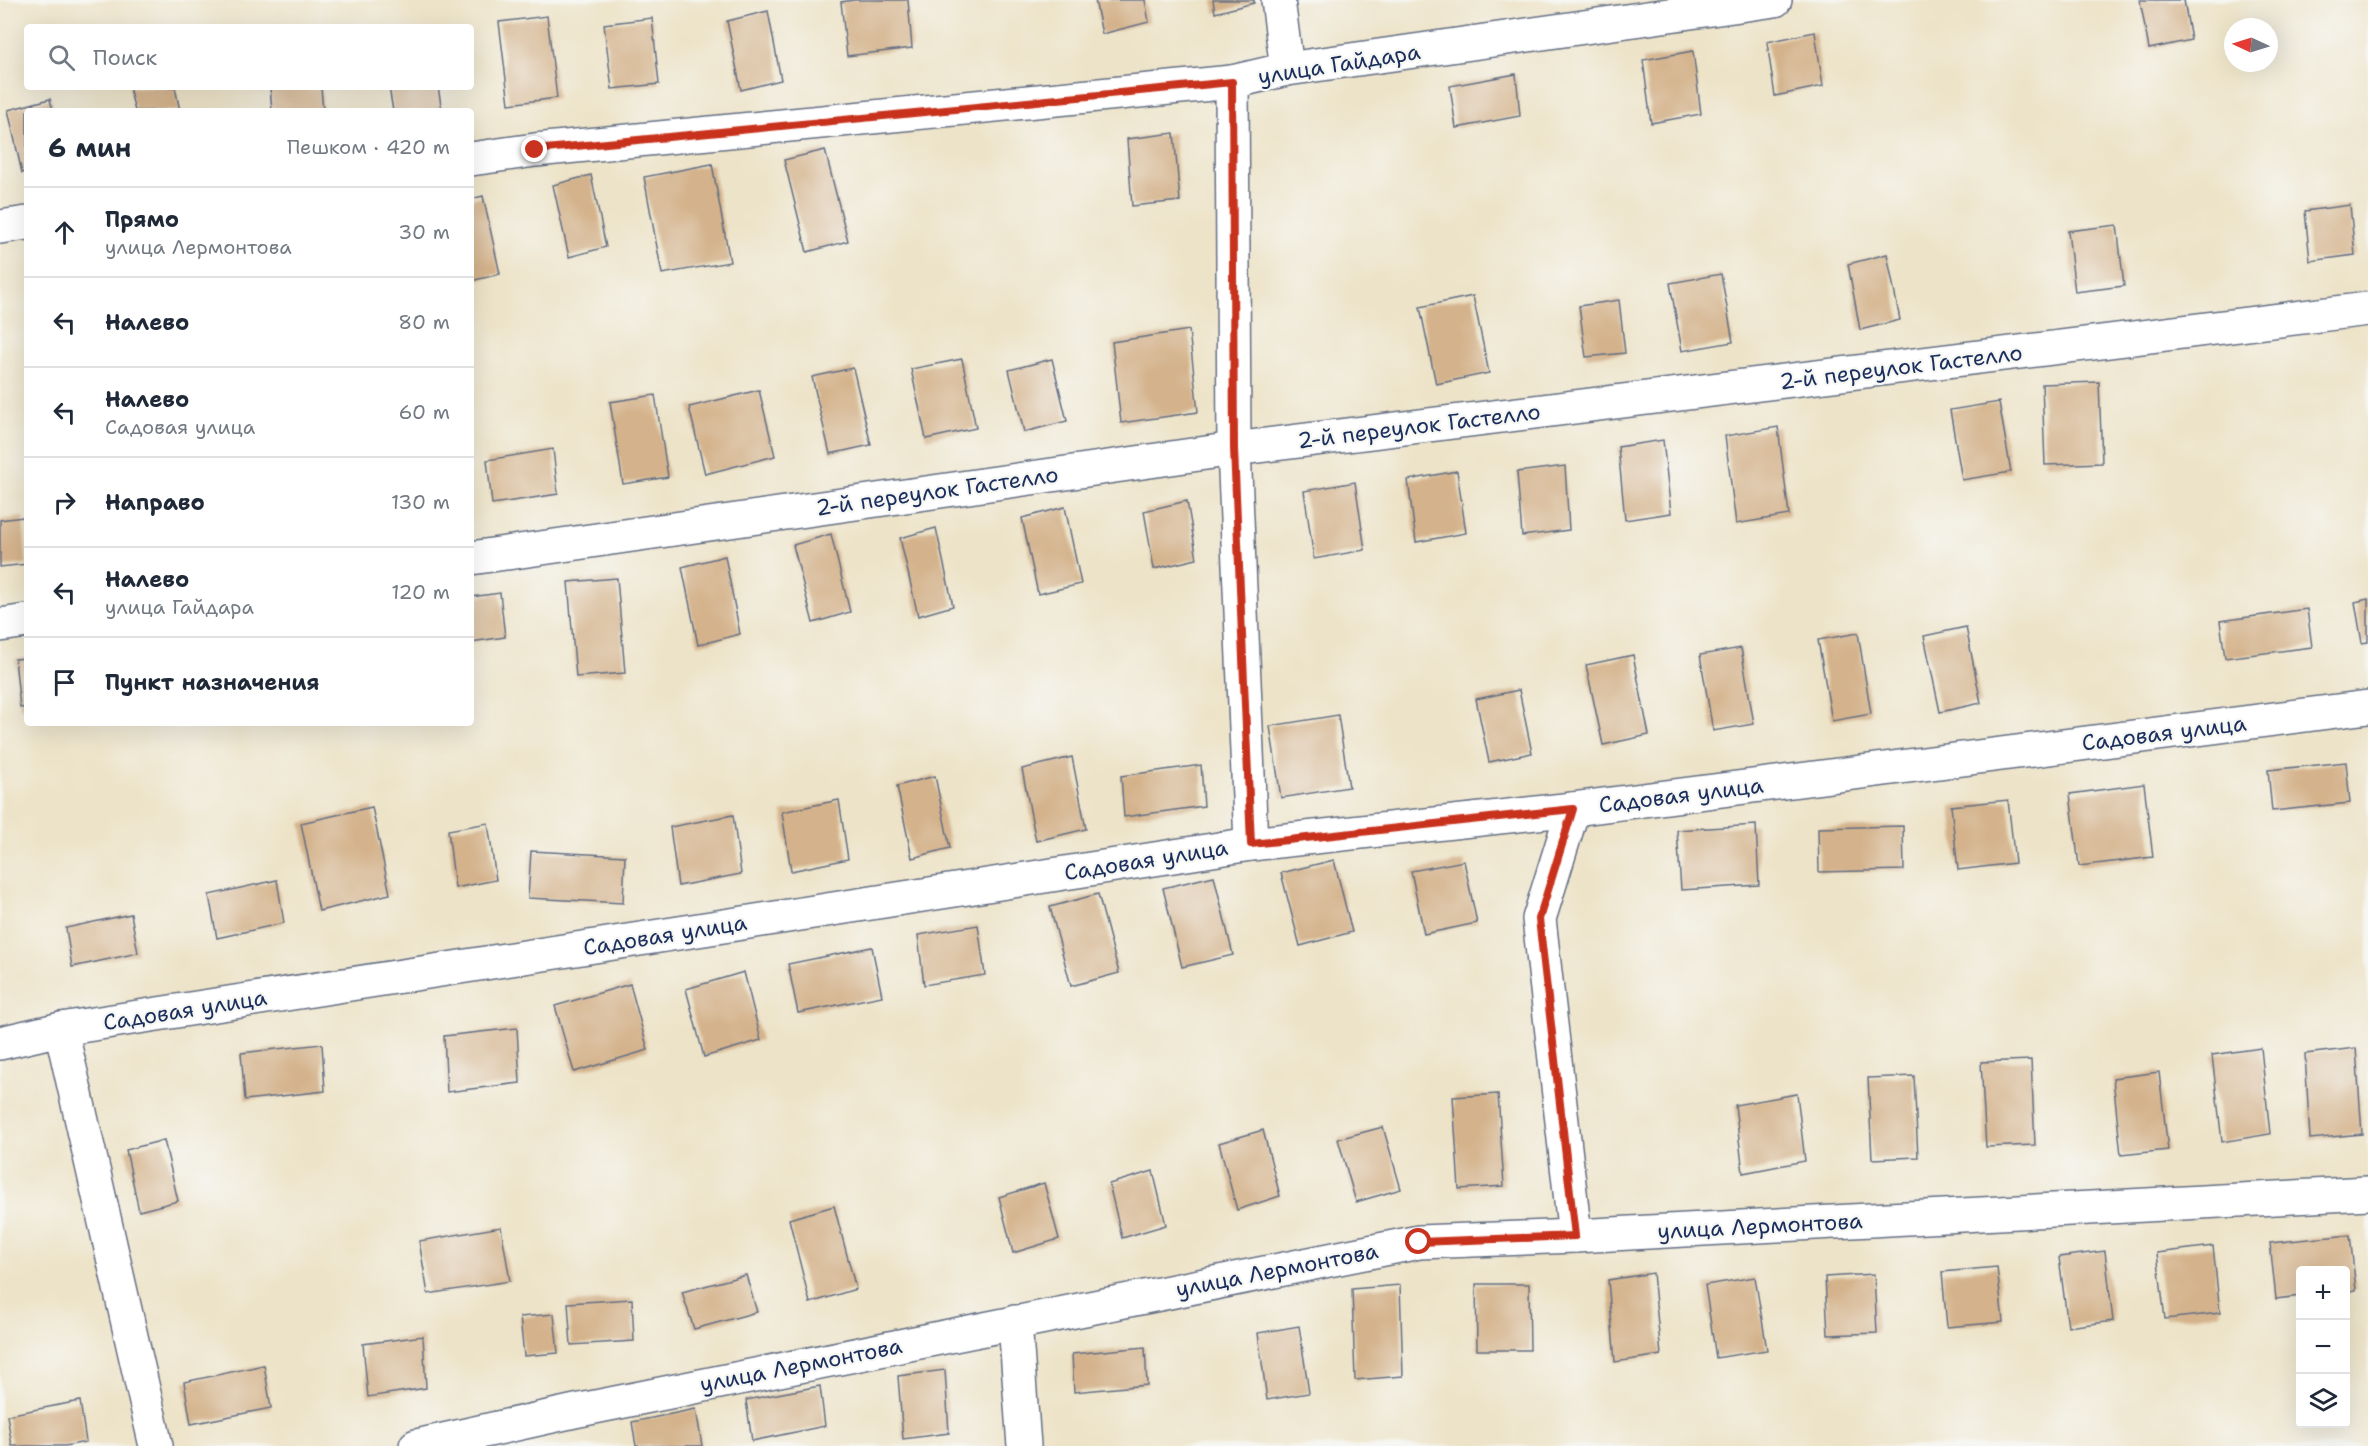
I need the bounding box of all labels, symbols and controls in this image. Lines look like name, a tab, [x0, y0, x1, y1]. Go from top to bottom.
north arrow	[2224, 18, 2278, 72]
search box	[24, 24, 474, 90]
street label: улица Гайдара	[1256, 37, 1423, 91]
icon: search	[45, 41, 78, 74]
text: Поиск	[93, 43, 157, 72]
text: 6 мин	[48, 130, 131, 165]
text: Пешком · 420 m	[287, 134, 450, 160]
route end	[521, 136, 547, 162]
text: Прямо	[105, 205, 179, 234]
icon: ahead	[48, 216, 81, 249]
text: 30 m	[398, 219, 450, 245]
text: улица Лермонтова	[105, 234, 292, 260]
icon: left	[48, 306, 81, 339]
text: Налево	[105, 308, 189, 337]
text: 80 m	[398, 309, 450, 335]
street label: 2-й переулок Гастелло	[1778, 338, 2024, 396]
text: Налево	[105, 385, 189, 414]
icon: left	[48, 396, 81, 429]
street label: 2-й переулок Гастелло	[1296, 397, 1542, 455]
text: 60 m	[398, 399, 450, 425]
text: Садовая улица	[105, 414, 255, 440]
street label: 2-й переулок Гастелло	[814, 460, 1060, 522]
icon: right	[48, 486, 81, 519]
text: Направо	[105, 488, 205, 517]
text: 130 m	[391, 489, 450, 515]
text: Налево	[105, 565, 189, 594]
icon: left	[48, 576, 81, 609]
text: 120 m	[391, 579, 450, 605]
text: улица Гайдара	[105, 594, 254, 620]
icon: arrive	[48, 666, 81, 699]
text: Пункт назначения	[105, 668, 319, 697]
street label: Садовая улица	[2080, 708, 2248, 757]
street label: Садовая улица	[1597, 770, 1765, 819]
street label: Садовая улица	[1062, 833, 1230, 887]
street label: Садовая улица	[581, 908, 749, 962]
street label: Садовая улица	[101, 983, 269, 1037]
street label: улица Лермонтова	[1657, 1206, 1864, 1246]
route start	[1405, 1228, 1431, 1254]
street label: улица Лермонтова	[1173, 1236, 1381, 1304]
map controls	[2296, 1266, 2350, 1428]
button: +	[2296, 1266, 2350, 1320]
button: −	[2296, 1320, 2350, 1374]
street label: улица Лермонтова	[697, 1331, 905, 1399]
button: layers	[2296, 1374, 2350, 1428]

